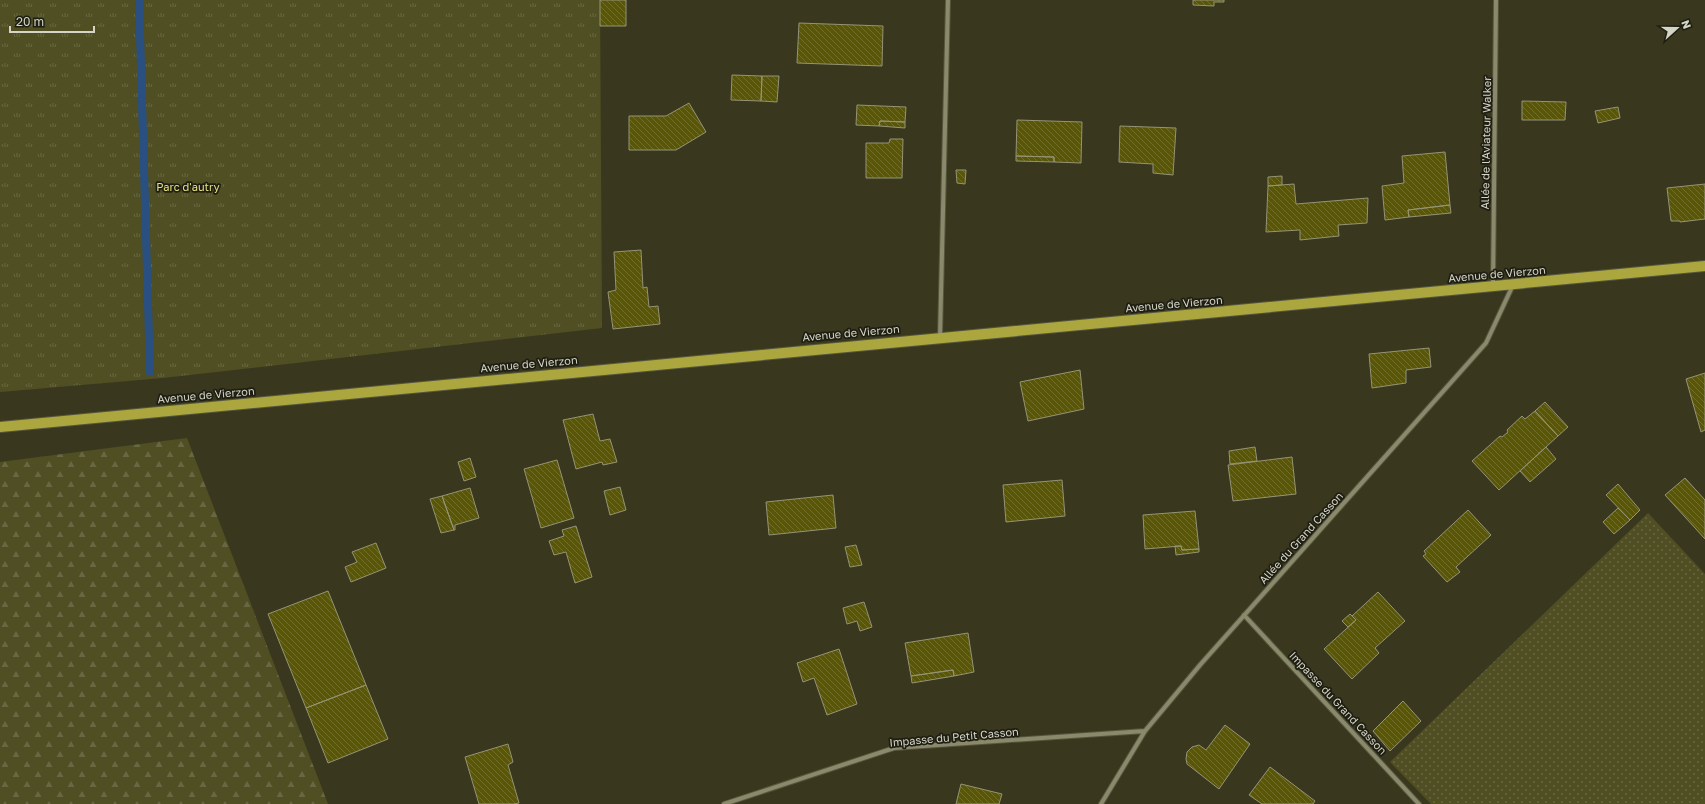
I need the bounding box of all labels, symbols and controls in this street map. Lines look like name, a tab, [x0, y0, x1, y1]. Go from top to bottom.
scale bar	[10, 8, 94, 34]
north arrow	[1657, 8, 1697, 48]
text: 20 m	[16, 14, 44, 29]
text: N	[1679, 18, 1694, 30]
street label: Allée de l'Aviateur Walker	[1478, 76, 1493, 210]
park label: Parc d'autry	[156, 180, 220, 193]
street label: Avenue de Vierzon	[1448, 263, 1546, 284]
street label: Avenue de Vierzon	[1125, 293, 1223, 314]
street label: Avenue de Vierzon	[802, 322, 900, 343]
street label: Avenue de Vierzon	[480, 353, 578, 374]
street label: Avenue de Vierzon	[157, 384, 255, 405]
street label: Allée du Grand Casson	[1256, 489, 1345, 586]
street label: Impasse du Grand Casson	[1287, 648, 1390, 757]
street label: Impasse du Petit Casson	[889, 724, 1019, 749]

